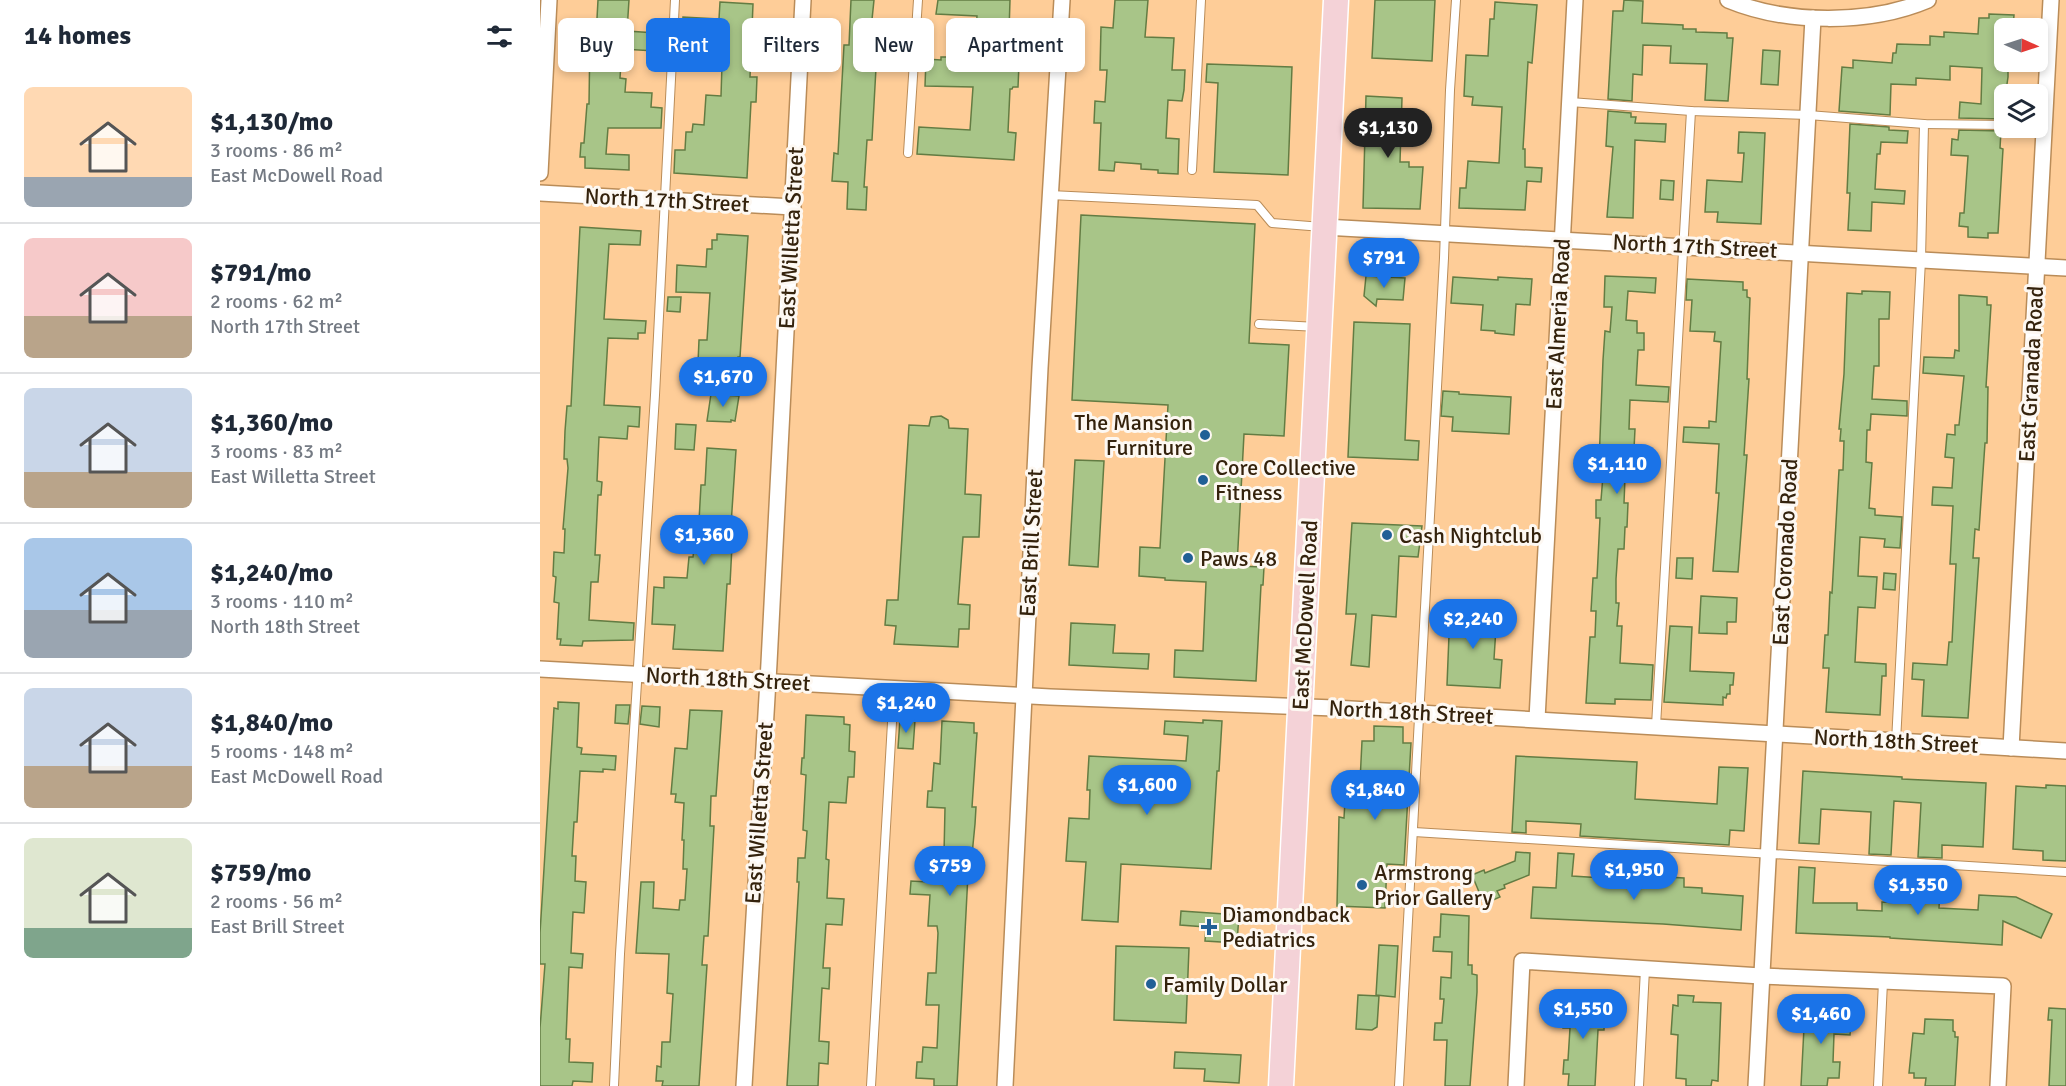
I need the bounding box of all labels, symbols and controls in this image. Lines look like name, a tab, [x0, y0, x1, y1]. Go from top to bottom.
chip: Buy	[558, 18, 634, 72]
chip: Rent	[646, 18, 730, 72]
chip: Filters	[742, 18, 841, 72]
chip: New	[853, 18, 934, 72]
chip: Apartment	[946, 18, 1085, 72]
north arrow	[1994, 18, 2048, 72]
map controls	[1994, 18, 2048, 138]
text: 14 homes	[24, 20, 131, 52]
icon: filters	[483, 20, 516, 53]
button: layers	[1994, 84, 2048, 138]
text: $1,130/mo	[210, 106, 333, 138]
pin: $1,130	[1339, 108, 1437, 159]
icon: home	[72, 111, 144, 183]
text: $1,130	[1358, 115, 1418, 140]
text: 3 rooms · 86 m²	[210, 138, 343, 163]
street label: East Willetta Street	[773, 146, 809, 330]
text: East McDowell Road	[210, 163, 383, 188]
street label: North 17th Street	[584, 182, 750, 218]
street label: North 17th Street	[1612, 228, 1778, 264]
pin: $791	[1348, 238, 1420, 289]
street label: East Almeria Road	[1540, 238, 1576, 410]
text: $791	[1362, 245, 1406, 270]
text: $791/mo	[210, 257, 311, 289]
icon: home	[72, 262, 144, 334]
street label: East Granada Road	[2013, 285, 2049, 463]
text: 2 rooms · 62 m²	[210, 289, 343, 314]
text: North 17th Street	[210, 314, 360, 339]
pin: $1,670	[674, 357, 772, 408]
text: $1,670	[693, 364, 753, 389]
text: $1,360/mo	[210, 407, 333, 439]
place label: The Mansion Furniture	[1074, 409, 1193, 461]
icon: home	[72, 412, 144, 484]
marker: The Mansion Furniture	[1198, 428, 1212, 442]
text: 3 rooms · 83 m²	[210, 439, 343, 464]
pin: $1,110	[1568, 444, 1666, 495]
text: $1,110	[1587, 451, 1647, 476]
place label: Core Collective Fitness	[1215, 454, 1356, 506]
street label: East Coronado Road	[1767, 458, 1803, 646]
text: East Willetta Street	[210, 464, 376, 489]
street label: East Brill Street	[1014, 468, 1048, 618]
marker: Core Collective Fitness	[1196, 473, 1210, 487]
pin: $1,360	[655, 515, 753, 566]
street label: East McDowell Road	[1287, 519, 1323, 711]
text: $1,360	[674, 522, 734, 547]
place label: Cash Nightclub	[1399, 522, 1542, 549]
marker: Cash Nightclub	[1380, 528, 1394, 542]
place label: Paws 48	[1200, 545, 1277, 572]
marker: Paws 48	[1181, 551, 1195, 565]
text: $1,240/mo	[210, 557, 333, 589]
icon: home	[72, 562, 144, 634]
text: 3 rooms · 110 m²	[210, 589, 354, 614]
pin: $2,240	[1424, 599, 1522, 650]
text: $2,240	[1443, 606, 1503, 631]
text: North 18th Street	[210, 614, 360, 639]
street label: North 18th Street	[645, 661, 811, 697]
pin: $1,240	[857, 683, 955, 734]
text: $1,240	[876, 690, 936, 715]
street label: North 18th Street	[1328, 694, 1494, 730]
text: $1,840/mo	[210, 707, 333, 739]
icon: home	[72, 712, 144, 784]
street label: East Willetta Street	[739, 721, 779, 905]
street label: North 18th Street	[1813, 723, 1979, 759]
text: 5 rooms · 148 m²	[210, 739, 354, 764]
text: East McDowell Road	[210, 764, 383, 789]
pin: $1,600	[1098, 765, 1196, 816]
pin: $1,840	[1326, 770, 1424, 821]
text: $1,600	[1117, 772, 1177, 797]
text: $1,840	[1345, 777, 1405, 802]
pin: $759	[914, 846, 986, 897]
pin: $1,950	[1585, 850, 1683, 901]
text: $759	[928, 853, 972, 878]
text: $759/mo	[210, 857, 311, 889]
text: $1,950	[1604, 857, 1664, 882]
place label: Armstrong Prior Gallery	[1374, 859, 1493, 911]
icon: home	[72, 862, 144, 934]
pin: $1,350	[1869, 865, 1967, 916]
text: $1,350	[1888, 872, 1948, 897]
marker: Armstrong Prior Gallery	[1355, 878, 1369, 892]
text: 2 rooms · 56 m²	[210, 889, 343, 914]
place label: Diamondback Pediatrics	[1222, 901, 1350, 953]
text: East Brill Street	[210, 914, 344, 939]
marker: Diamondback Pediatrics	[1200, 918, 1218, 936]
place label: Family Dollar	[1163, 971, 1287, 998]
marker: Family Dollar	[1144, 977, 1158, 991]
pin: $1,550	[1534, 989, 1632, 1040]
pin: $1,460	[1772, 994, 1870, 1045]
text: $1,550	[1553, 996, 1613, 1021]
text: $1,460	[1791, 1001, 1851, 1026]

